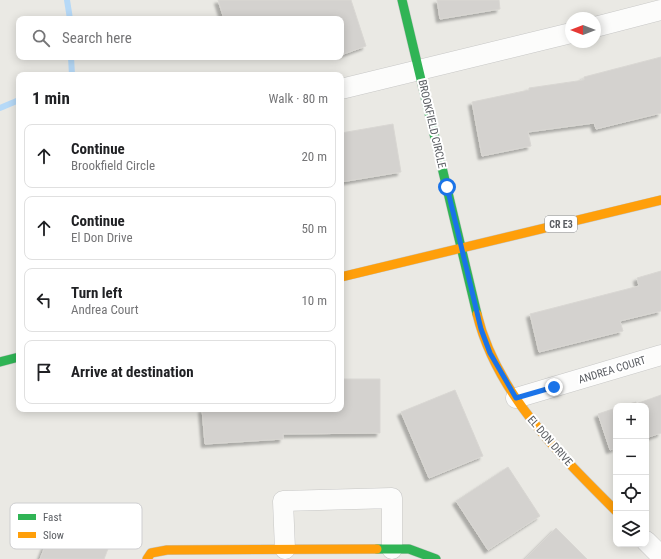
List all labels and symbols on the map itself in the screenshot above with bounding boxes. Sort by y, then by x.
north arrow [565,12,601,48]
street label: BROOKFIELD CIRCLE [416,79,449,170]
route start [438,178,456,196]
road number: CR E3 [545,216,577,232]
street label: ANDREA COURT [577,354,648,386]
route end [545,378,563,396]
street label: EL DON DRIVE [525,413,576,469]
legend [10,503,142,549]
text: Fast [43,511,62,524]
text: Slow [43,529,64,542]

